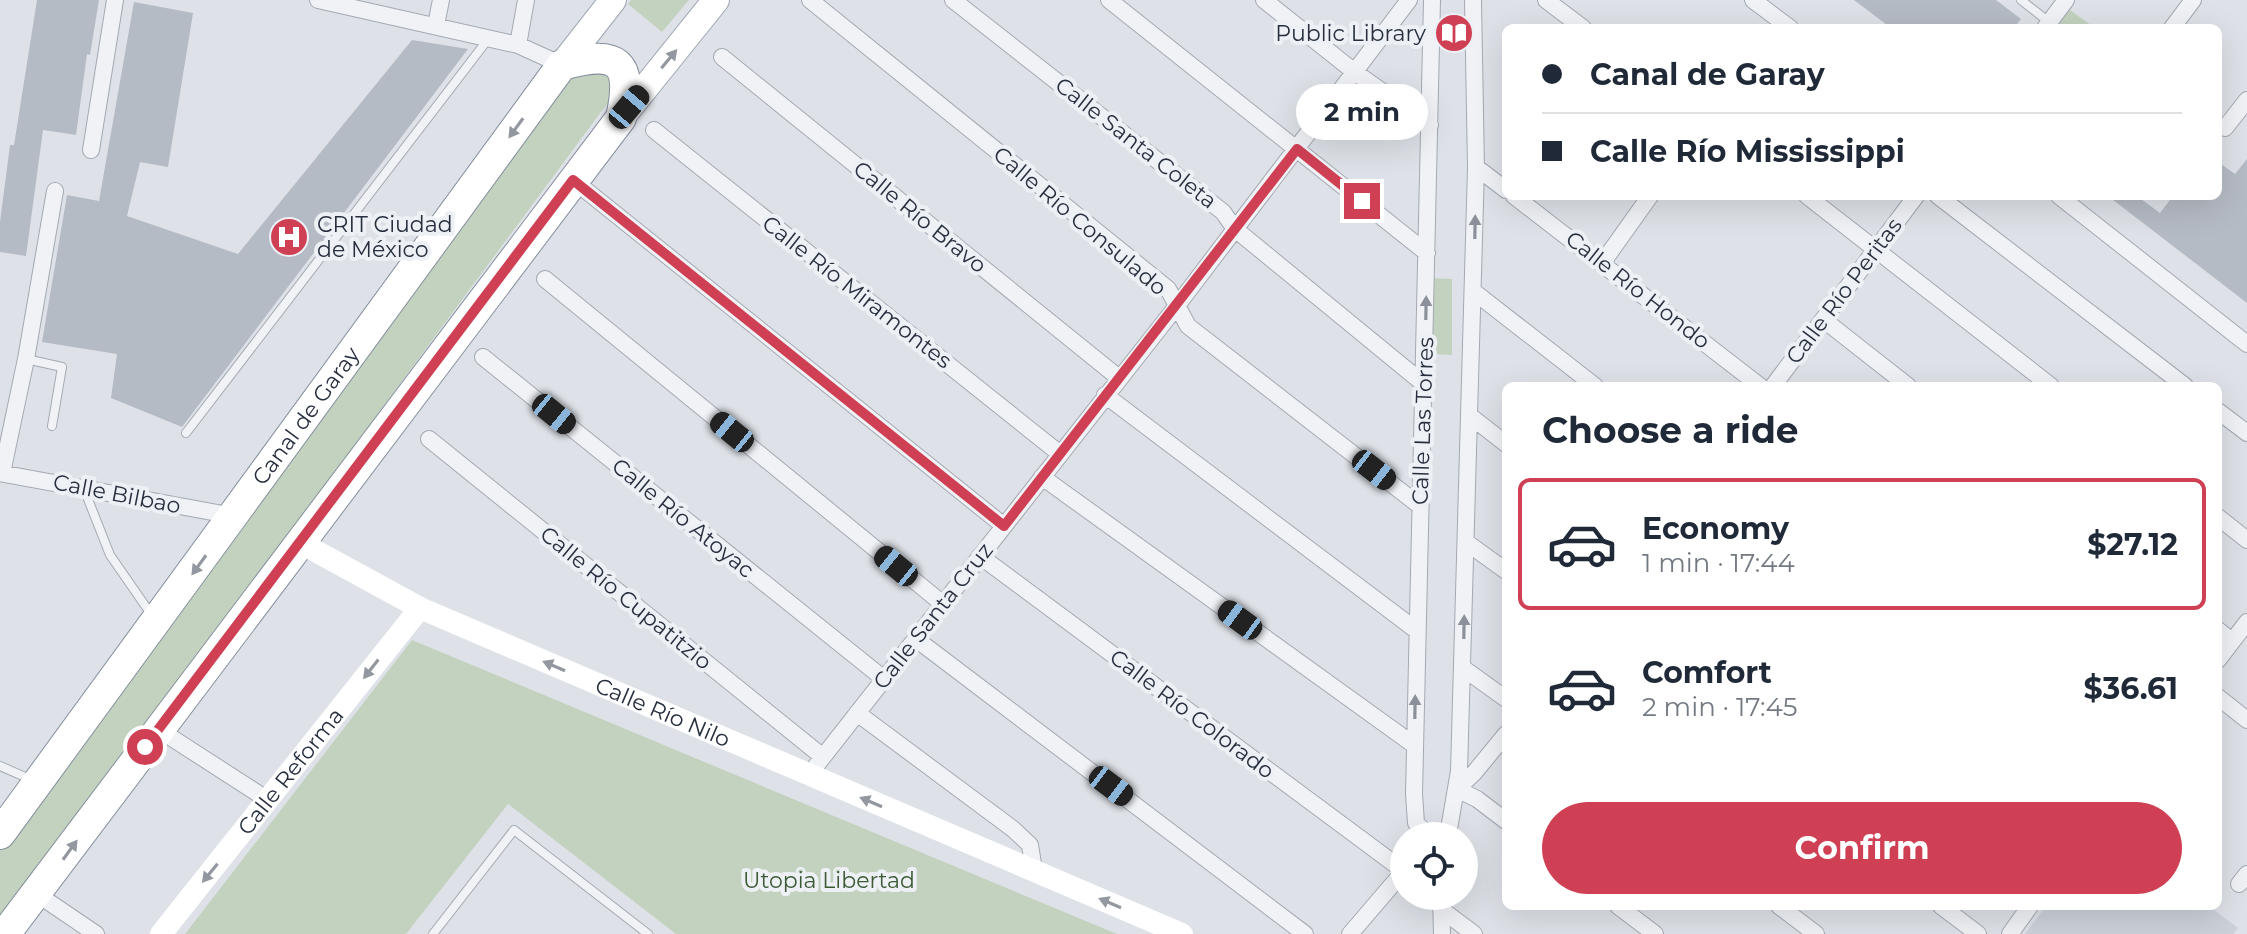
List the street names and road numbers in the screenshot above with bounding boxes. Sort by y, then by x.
street label: Calle Santa Coleta [1050,72,1222,214]
street label: Calle Río Consulado [988,141,1172,301]
street label: Calle Río Bravo [848,155,992,279]
street label: Calle Río Miramontes [757,210,957,375]
street label: Calle Río Peritas [1780,212,1908,369]
street label: Calle Río Hondo [1560,225,1716,355]
street label: Calle Las Torres [1407,336,1439,506]
street label: Canal de Garay [246,341,365,490]
street label: Calle Río Atoyac [606,452,760,584]
street label: Calle Bilbao [51,468,183,520]
street label: Calle Río Cupatitzio [535,520,717,676]
street label: Calle Santa Cruz [867,537,999,695]
street label: Calle Río Colorado [1104,643,1280,785]
street label: Calle Río Nilo [591,671,734,753]
street label: Calle Reforma [232,702,349,840]

